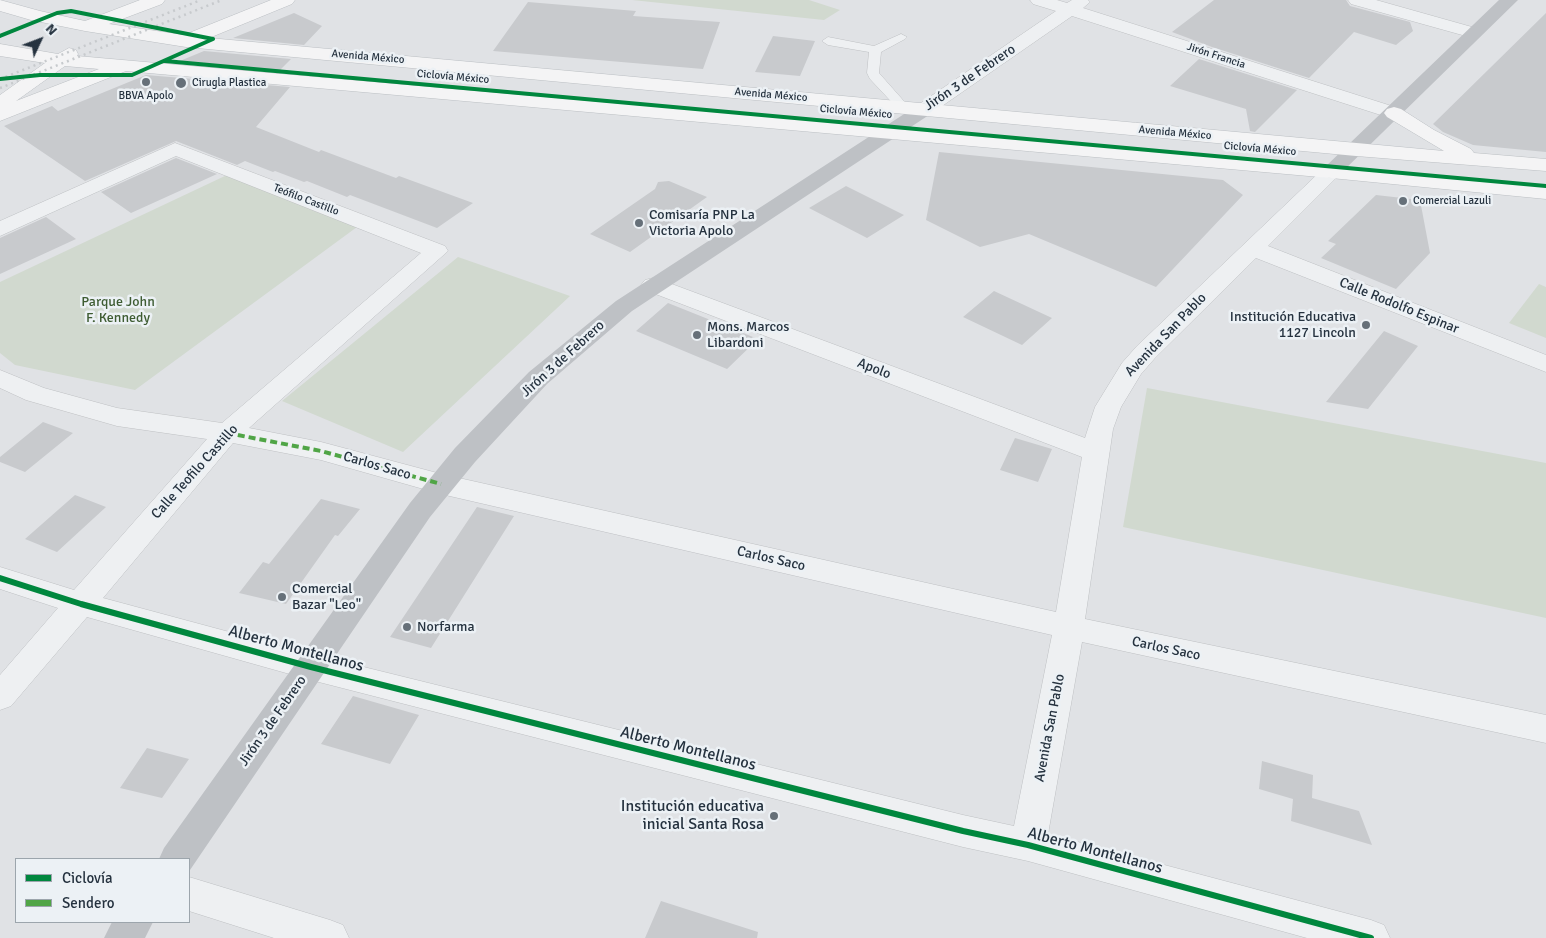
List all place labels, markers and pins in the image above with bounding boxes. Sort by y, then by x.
marker: BBVA Apolo [140,76,152,88]
marker: Cirugla Plastica [174,76,188,90]
place label: Cirugla Plastica [192,76,266,90]
place label: BBVA Apolo [118,89,174,103]
place label: Comercial Lazuli [1413,194,1491,208]
marker: Comercial Lazuli [1397,195,1409,207]
place label: Comisaría PNP La Victoria Apolo [649,207,755,240]
marker: Comisaría PNP La Victoria Apolo [633,217,645,229]
place label: Institución Educativa 1127 Lincoln [1230,309,1356,342]
place label: Mons. Marcos Libardoni [707,319,789,352]
marker: Institución Educativa 1127 Lincoln [1360,319,1372,331]
marker: Mons. Marcos Libardoni [691,329,703,341]
place label: Comercial Bazar "Leo" [292,581,361,614]
marker: Comercial Bazar "Leo" [276,591,288,603]
place label: Norfarma [417,619,475,635]
marker: Norfarma [401,621,413,633]
place label: Institución educativa inicial Santa Rosa [621,797,764,835]
marker: Institución educativa inicial Santa Rosa [768,810,780,822]

